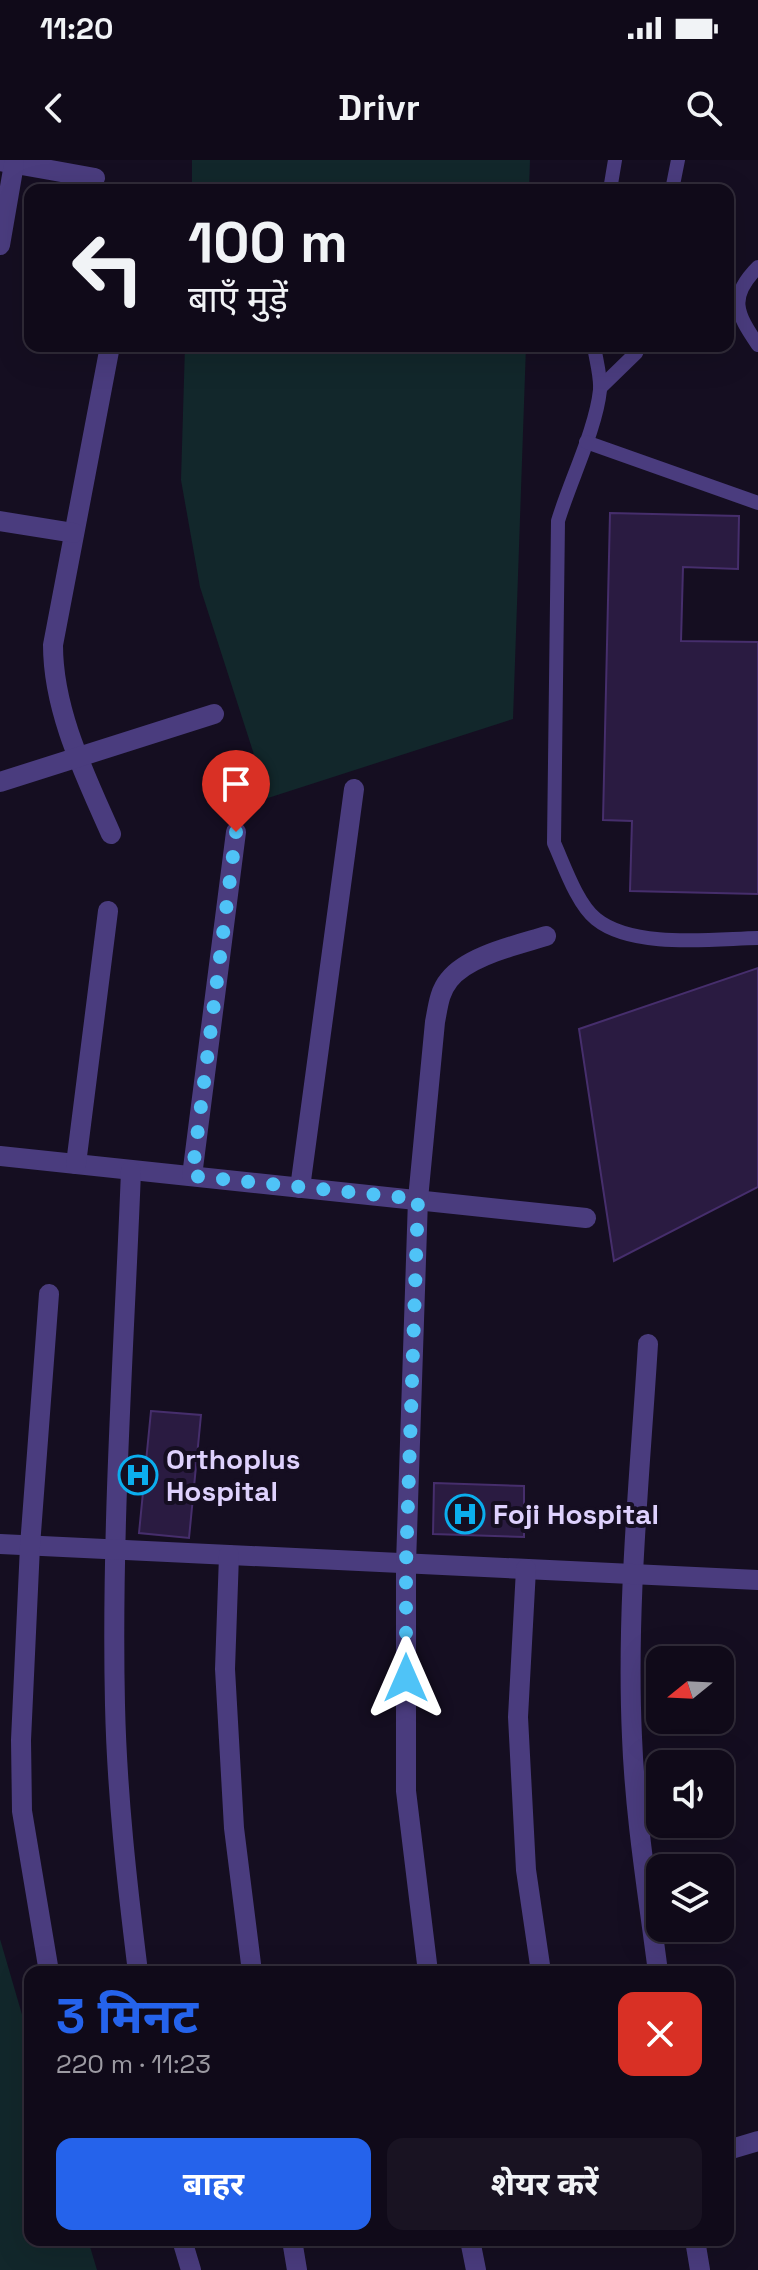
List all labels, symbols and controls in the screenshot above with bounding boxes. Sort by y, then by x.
text: 11:20 [40,9,113,48]
text: Drivr [338,85,420,131]
icon: back [32,86,76,130]
icon: search [682,86,726,130]
text: 100 m [188,207,348,278]
icon: left [56,216,160,320]
text: बाएँ मुड़ें [188,277,288,323]
pin [202,750,270,832]
icon: arrive [214,762,258,806]
place label: Orthoplus Hospital [166,1441,300,1509]
hospital icon: Orthoplus Hospital [117,1454,159,1496]
hospital icon: Foji Hospital [444,1493,486,1535]
place label: Foji Hospital [493,1496,659,1532]
position arrow [364,1636,448,1720]
north arrow [646,1646,734,1734]
map controls [646,1646,734,1942]
button: sound [646,1750,734,1838]
button: layers [646,1854,734,1942]
text: 3 मिनट [56,1986,198,2047]
button: close [618,1992,702,2076]
text: 220 m · 11:23 [56,2047,211,2081]
button: बाहर [56,2138,371,2230]
button: शेयर करें [387,2138,702,2230]

